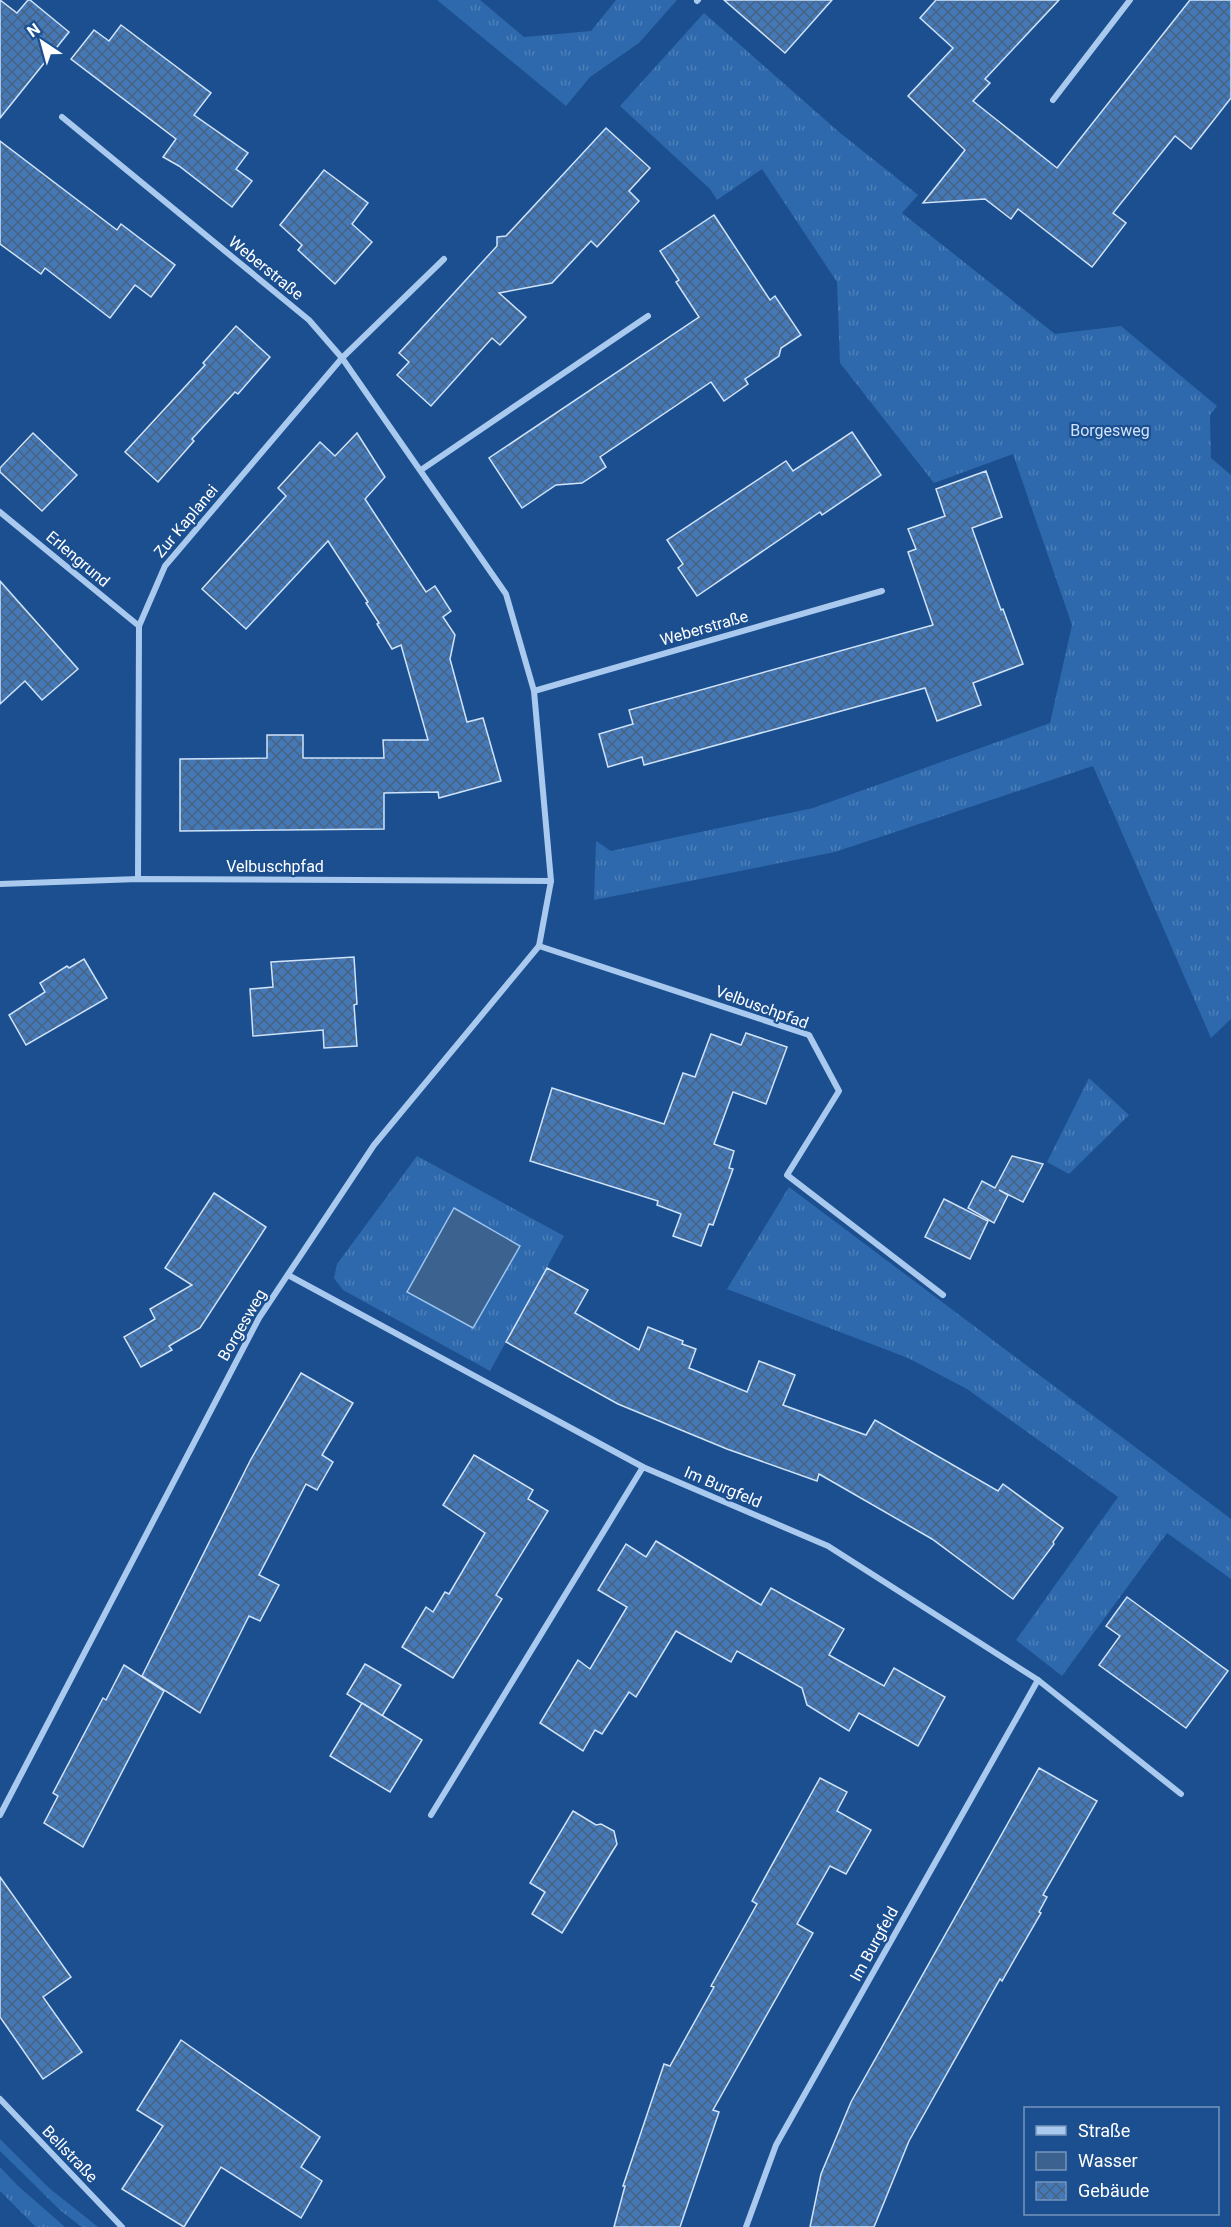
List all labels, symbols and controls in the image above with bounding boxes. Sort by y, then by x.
north arrow [12,12,72,72]
text: N [23,19,44,41]
street label: Weberstraße [225,232,307,304]
park label: Borgesweg [1070,421,1150,440]
street label: Zur Kaplanei [150,481,222,561]
street label: Erlengrund [42,527,114,591]
street label: Weberstraße [658,606,750,650]
street label: Velbuschpfad [226,857,324,876]
street label: Velbuschpfad [713,981,811,1033]
street label: Borgesweg [214,1286,270,1364]
street label: Im Burgfeld [681,1462,765,1512]
street label: Im Burgfeld [846,1903,902,1985]
legend [1024,2107,1219,2215]
text: Straße [1078,2120,1130,2141]
street label: Bellstraße [38,2122,102,2186]
text: Wasser [1078,2150,1138,2171]
text: Gebäude [1078,2180,1149,2201]

